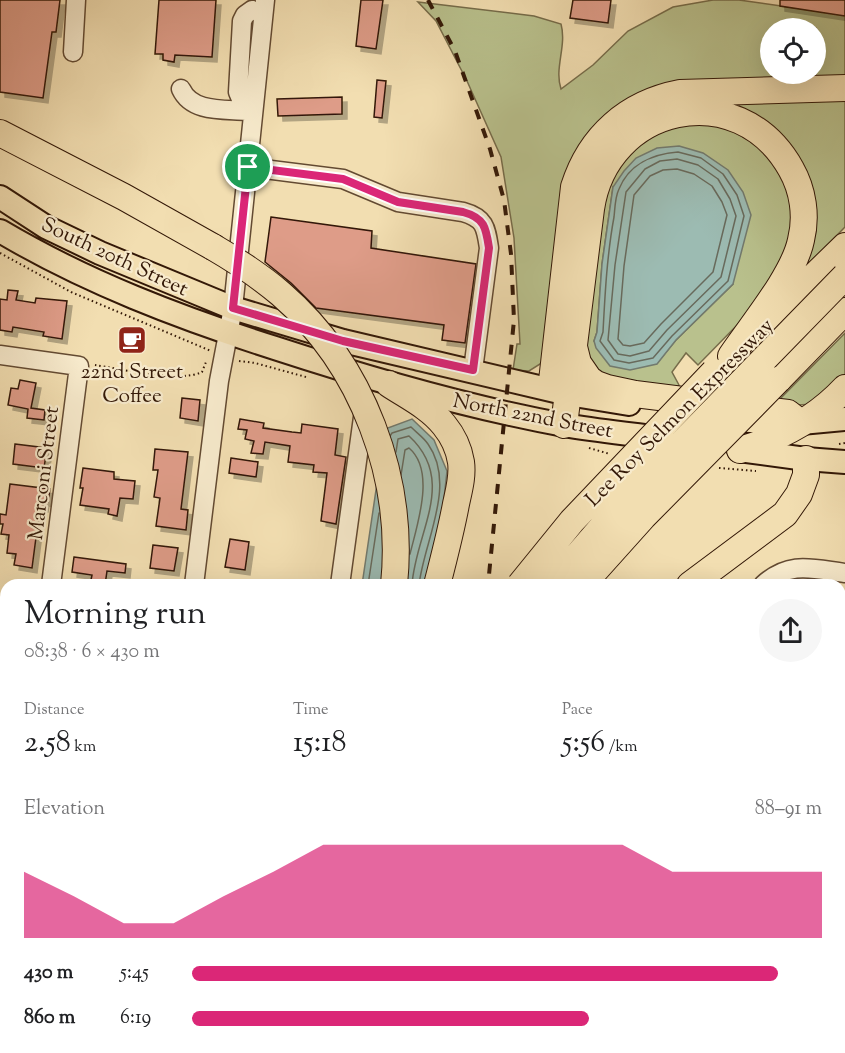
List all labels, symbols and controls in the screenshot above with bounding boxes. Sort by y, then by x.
map controls [760,18,826,84]
button: locate [760,18,826,84]
pin [222,141,273,192]
icon: arrive [231,150,264,183]
street label: South 20th Street [36,211,193,305]
street label: Lee Roy Selmon Expressway [579,312,782,515]
cafe icon: 22nd Street Coffee [116,324,148,356]
place label: 22nd Street Coffee [81,358,183,412]
street label: North 22nd Street [450,387,615,447]
street label: Marconi Street [22,405,68,542]
text: Morning run [24,591,206,639]
button: share [759,599,822,662]
text: 08:38 · 6 × 430 m [24,638,160,667]
text: Distance [24,699,84,722]
text: Time [293,699,329,722]
text: Pace [562,699,593,722]
text: 2.58 [24,722,71,765]
text: 15:18 [293,722,346,765]
text: 5:56 [562,722,605,765]
text: km [71,736,96,759]
text: /km [605,736,638,759]
text: Elevation [24,795,105,824]
text: 88–91 m [755,795,822,824]
text: 430 m [24,959,73,988]
text: 5:45 [120,959,149,988]
text: 860 m [24,1004,75,1033]
text: 6:19 [120,1004,151,1033]

